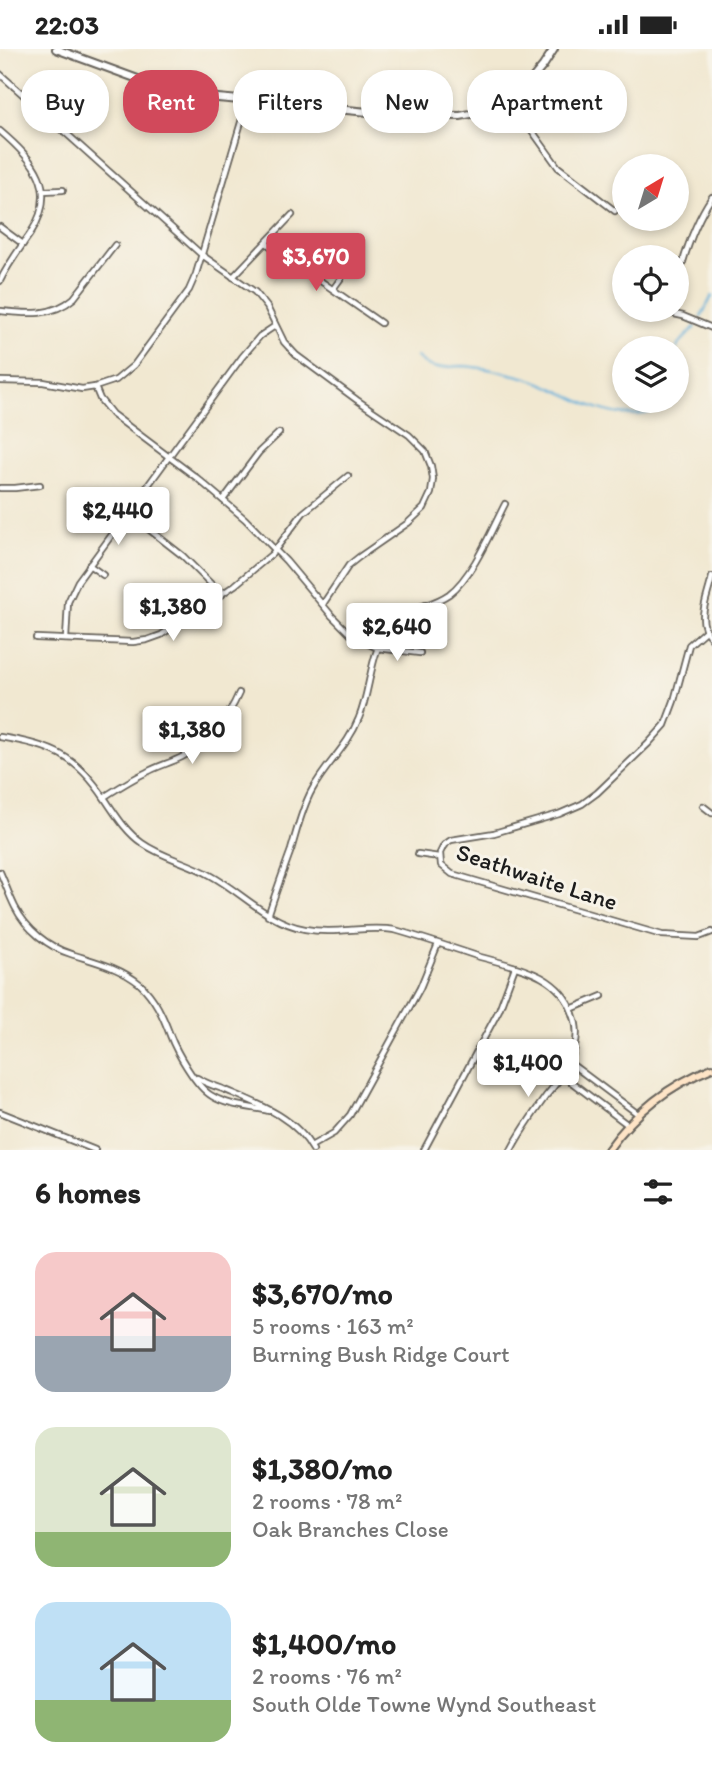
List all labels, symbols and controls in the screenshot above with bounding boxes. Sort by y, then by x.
text: 22:03 [35,9,99,41]
chip: Buy [21,70,109,133]
chip: Rent [123,70,219,133]
chip: Filters [233,70,347,133]
chip: New [361,70,453,133]
chip: Apartment [467,70,627,133]
north arrow [612,154,690,231]
map controls [612,154,689,413]
pin: $3,670 [259,233,373,293]
text: $3,670 [282,242,350,270]
button: locate [612,245,689,322]
button: layers [612,336,689,413]
pin: $2,440 [61,487,175,547]
text: $2,440 [82,496,154,524]
pin: $1,380 [116,583,230,643]
text: $1,380 [139,592,207,620]
pin: $2,640 [340,603,454,663]
text: $2,640 [362,612,432,640]
pin: $1,380 [135,707,249,766]
text: $1,380 [158,715,226,743]
street label: Seathwaite Lane [453,837,621,916]
pin: $1,400 [471,1039,585,1099]
text: $1,400 [493,1048,563,1076]
icon: filters [639,1173,677,1211]
text: 6 homes [35,1174,141,1211]
text: $3,670/mo [252,1275,393,1312]
icon: home [91,1280,175,1364]
text: 5 rooms · 163 m² [252,1312,414,1340]
text: Burning Bush Ridge Court [252,1340,510,1368]
text: $1,380/mo [252,1450,393,1487]
icon: home [91,1455,175,1539]
text: 2 rooms · 78 m² [252,1487,402,1515]
text: Oak Branches Close [252,1515,449,1543]
text: $1,400/mo [252,1625,396,1662]
icon: home [91,1630,175,1714]
text: 2 rooms · 76 m² [252,1662,402,1690]
text: South Olde Towne Wynd Southeast [252,1690,596,1718]

